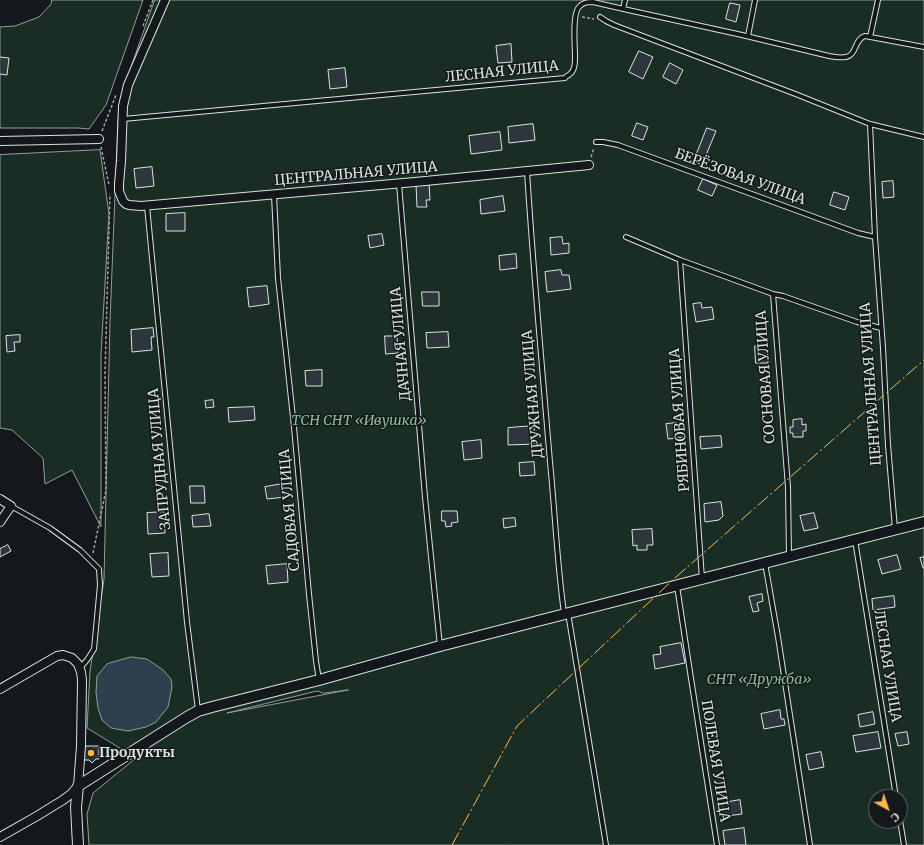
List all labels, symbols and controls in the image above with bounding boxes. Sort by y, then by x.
street label: ЛЕСНАЯ УЛИЦА [445,58,559,86]
street label: БЕРЁЗОВАЯ УЛИЦА [672,145,808,209]
street label: ЦЕНТРАЛЬНАЯ УЛИЦА [274,158,438,190]
street label: ДАЧНАЯ УЛИЦА [388,286,414,402]
street label: ЦЕНТРАЛЬНАЯ УЛИЦА [857,302,885,466]
street label: СОСНОВАЯ УЛИЦА [753,310,779,444]
street label: ДРУЖНАЯ УЛИЦА [519,329,547,459]
street label: РЯБИНОВАЯ УЛИЦА [667,348,693,492]
street label: ЗАПРУДНАЯ УЛИЦА [145,388,175,530]
park label: ТСН СНТ «Ивушка» [291,413,427,429]
street label: САДОВАЯ УЛИЦА [276,448,304,572]
street label: ЛЕСНАЯ УЛИЦА [870,609,904,723]
park label: СНТ «Дружба» [707,672,811,688]
street label: ПОЛЕВАЯ УЛИЦА [697,699,733,823]
place label: Продукты [99,745,175,761]
marker: Продукты [86,748,96,758]
north arrow [868,789,908,829]
text: С [888,810,902,825]

